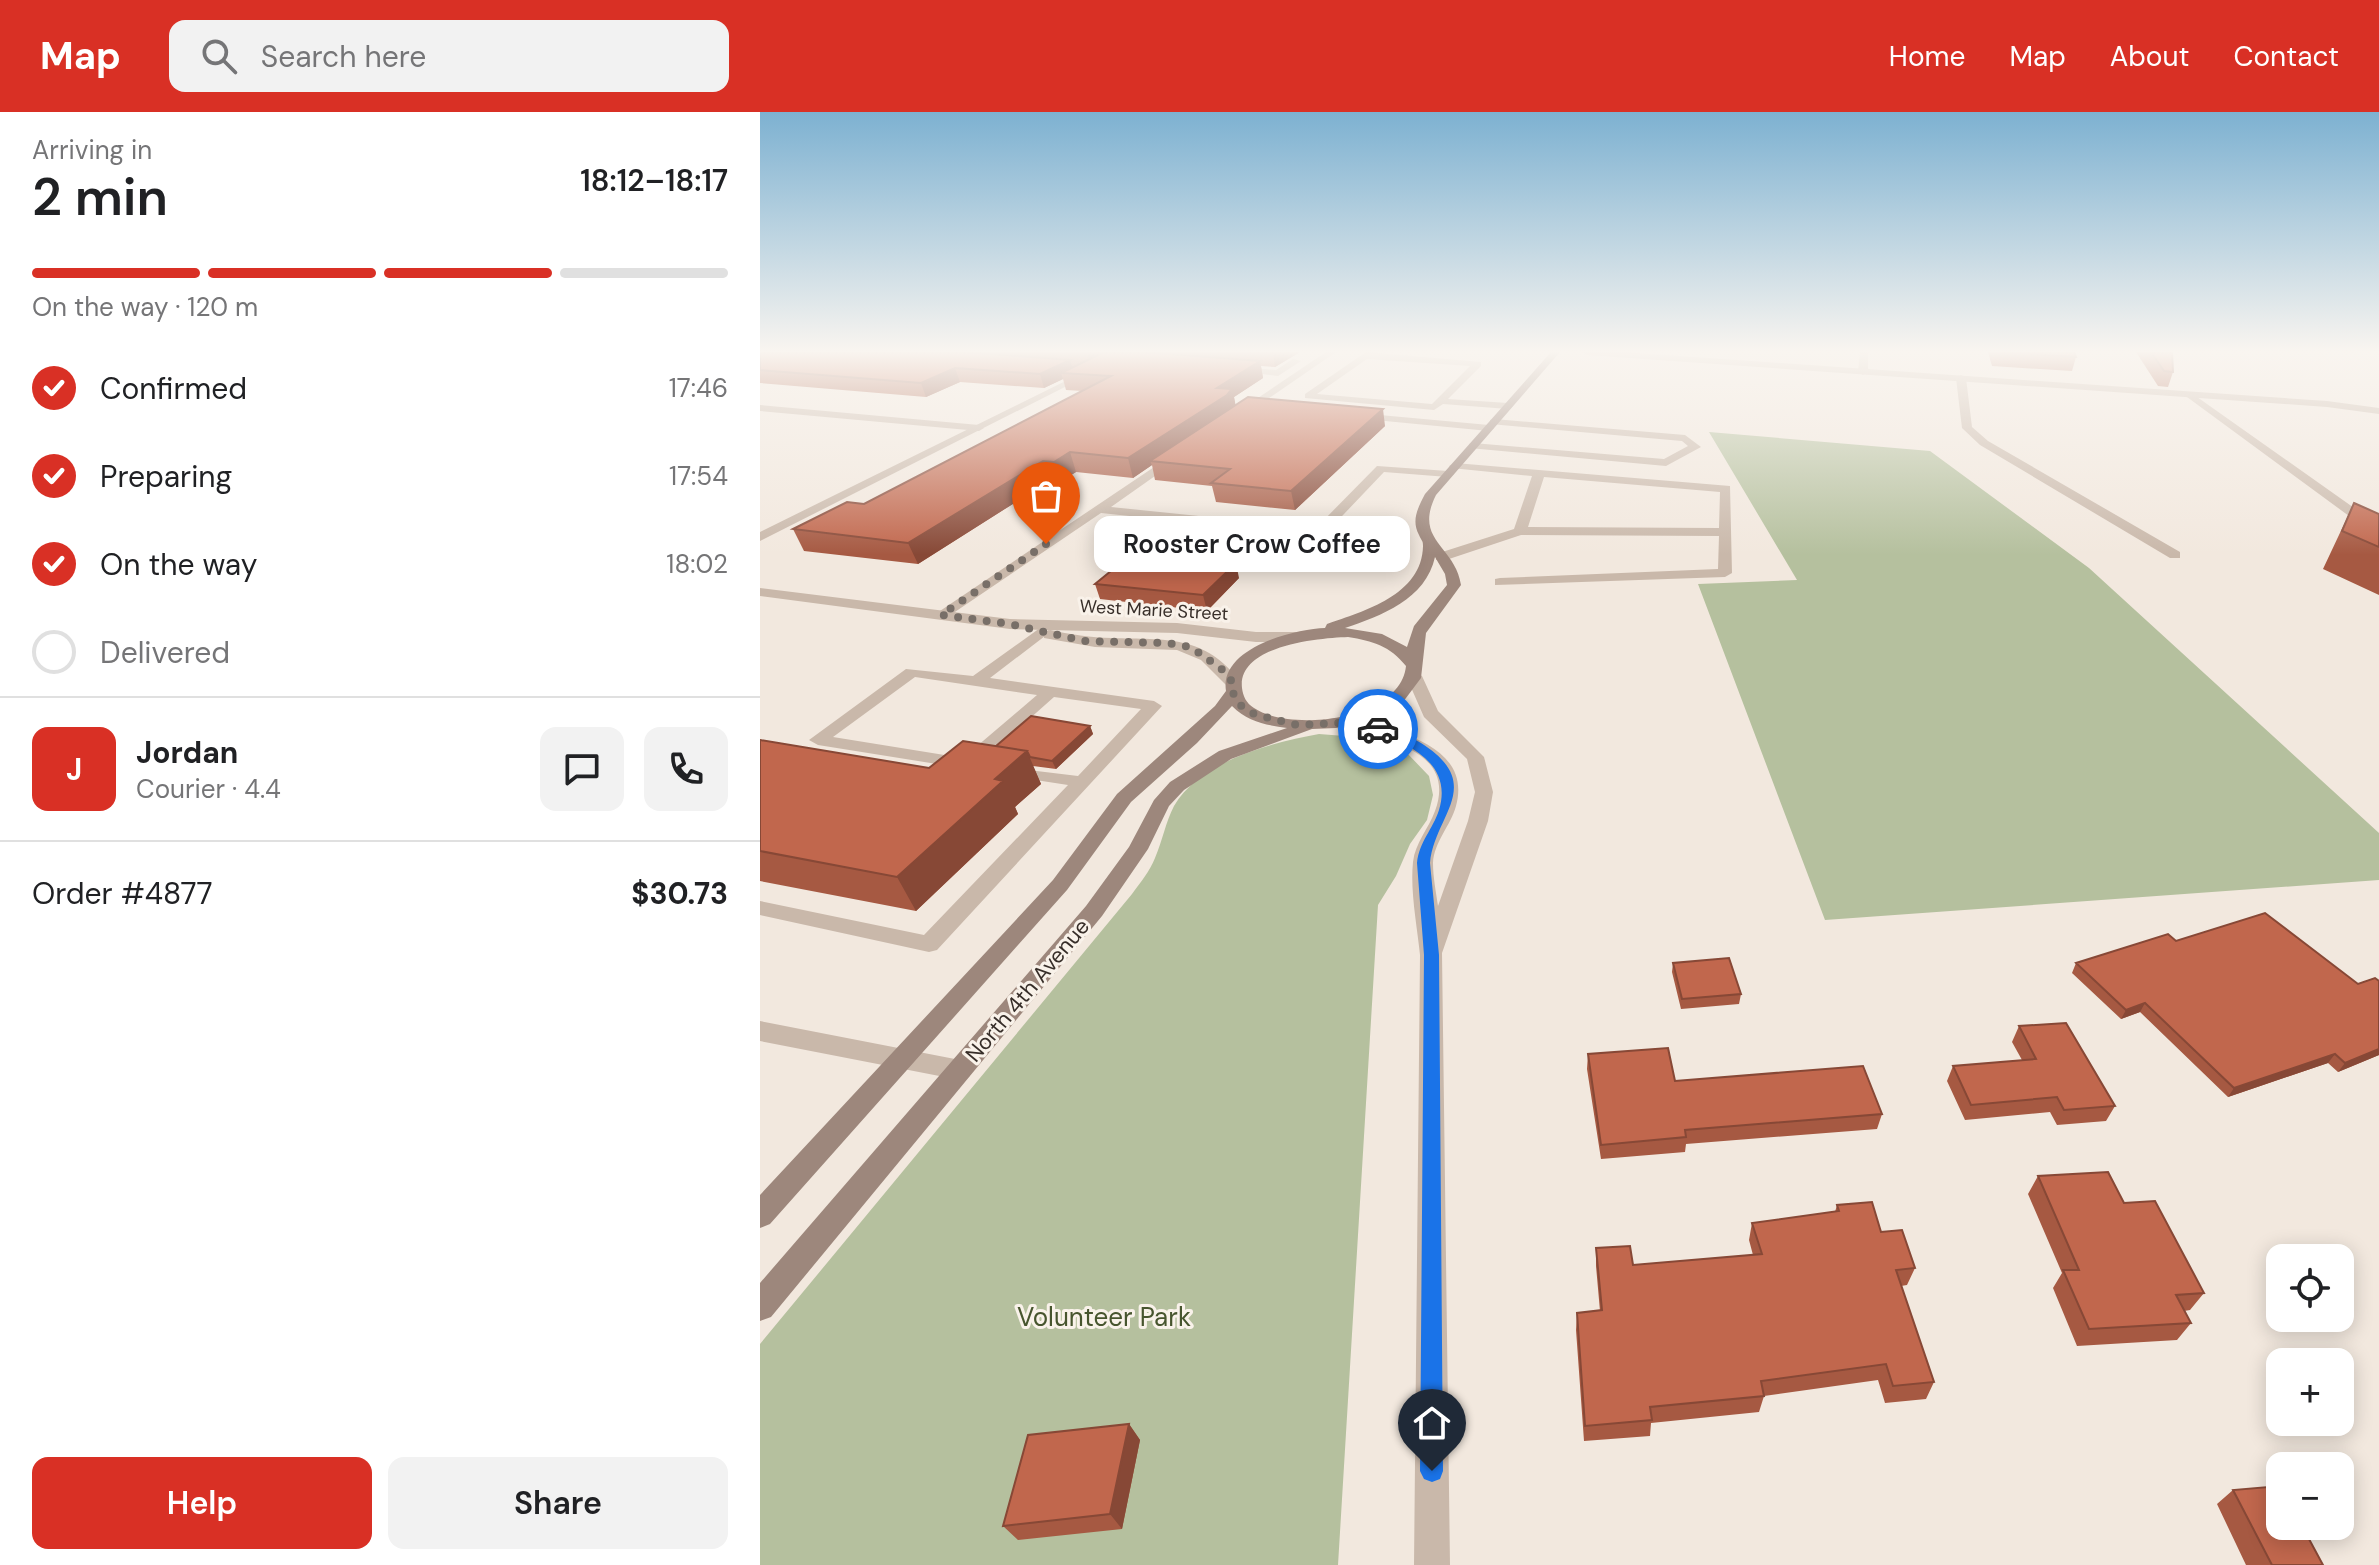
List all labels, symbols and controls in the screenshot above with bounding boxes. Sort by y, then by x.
search box [169,20,729,92]
text: Map [40,31,121,81]
icon: search [197,34,241,78]
text: Search here [261,37,426,76]
text: Home [1889,38,1965,75]
text: Map [2009,38,2066,75]
text: About [2110,38,2189,75]
text: Contact [2233,38,2339,75]
text: Arriving in [32,133,152,167]
text: 18:12–18:17 [580,161,728,200]
text: 2 min [32,163,168,231]
text: On the way · 120 m [32,290,258,324]
icon: check [32,366,76,410]
text: Confirmed [100,369,247,408]
text: 17:46 [669,371,728,405]
icon: check [32,454,76,498]
text: Preparing [100,457,232,496]
text: 17:54 [669,459,728,493]
pin [1012,462,1080,544]
icon: bag [1024,474,1068,518]
callout: Rooster Crow Coffee [1094,516,1410,572]
text: Rooster Crow Coffee [1123,527,1381,561]
icon: check [32,542,76,586]
text: On the way [100,545,257,584]
text: 18:02 [666,547,728,581]
street label: West Marie Street [1079,594,1229,626]
text: Delivered [100,633,230,672]
courier [1338,689,1418,769]
icon: car [1356,707,1400,751]
button: chat [540,727,624,811]
button: phone [644,727,728,811]
text: Jordan [136,733,238,772]
text: J [66,750,82,789]
text: Courier · 4.4 [136,772,281,806]
text: Order #4877 [32,874,213,913]
text: $30.73 [631,874,728,913]
street label: North 4th Avenue [959,913,1096,1068]
map controls [2266,1244,2354,1540]
button: locate [2266,1244,2354,1332]
park label: Volunteer Park [1017,1300,1191,1334]
button: + [2266,1348,2354,1436]
pin [1398,1389,1466,1471]
icon: home [1410,1401,1454,1445]
button: − [2266,1452,2354,1540]
button: Help [32,1457,372,1549]
button: Share [388,1457,728,1549]

